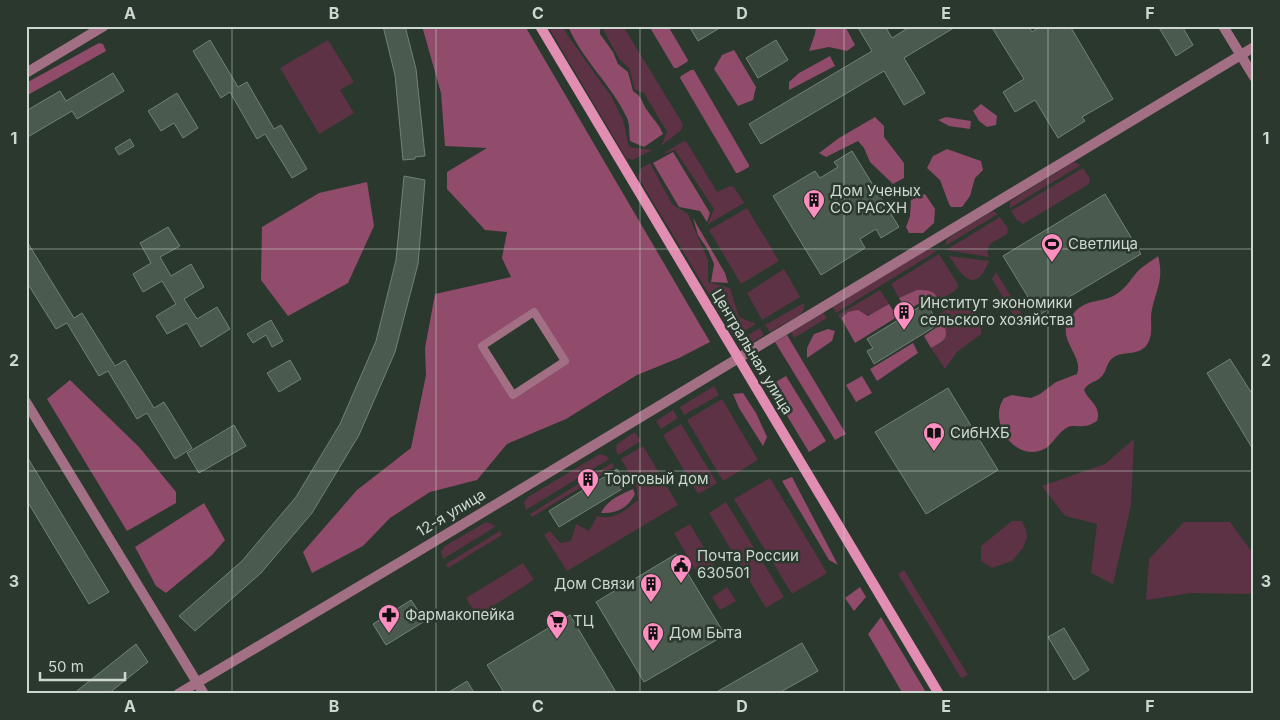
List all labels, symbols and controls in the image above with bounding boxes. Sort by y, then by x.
text: A [124,3,136,23]
text: B [329,3,339,23]
text: C [532,3,544,23]
text: D [736,3,748,23]
text: E [941,3,951,23]
text: F [1145,3,1155,23]
text: 1 [11,128,17,148]
text: 1 [1263,128,1269,148]
place label: Дом Ученых СО РАСХН [830,181,921,217]
building icon: Дом Ученых СО РАСХН [802,188,826,219]
sports icon: Светлица [1040,232,1064,263]
place label: Светлица [1068,234,1138,253]
street label: Центральная улица [707,286,797,418]
place label: Институт экономики сельского хозяйства [920,293,1073,329]
building icon: Институт экономики сельского хозяйства [892,300,916,331]
text: 2 [9,350,19,370]
text: 2 [1261,350,1271,370]
library icon: СибНХБ [922,421,946,452]
place label: СибНХБ [950,423,1010,442]
building icon: Торговый дом [576,467,600,498]
place label: Торговый дом [604,469,709,488]
street label: 12-я улица [413,485,489,541]
place label: Почта России 630501 [697,546,799,582]
public building icon: Почта России 630501 [669,553,693,584]
text: 3 [9,571,19,591]
text: 3 [1261,571,1271,591]
building icon: Дом Связи [639,572,663,603]
place label: Дом Связи [554,574,635,593]
pharmacy icon: Фармакопейка [377,603,401,634]
place label: Фармакопейка [405,605,515,624]
supermarket icon: ТЦ [545,609,569,640]
place label: ТЦ [573,611,594,630]
building icon: Дом Быта [641,621,665,652]
place label: Дом Быта [669,623,742,642]
scale bar [40,650,125,682]
text: 50 m [48,657,84,676]
text: A [124,696,136,716]
text: B [329,696,339,716]
text: C [532,696,544,716]
text: D [736,696,748,716]
text: E [941,696,951,716]
text: F [1145,696,1155,716]

